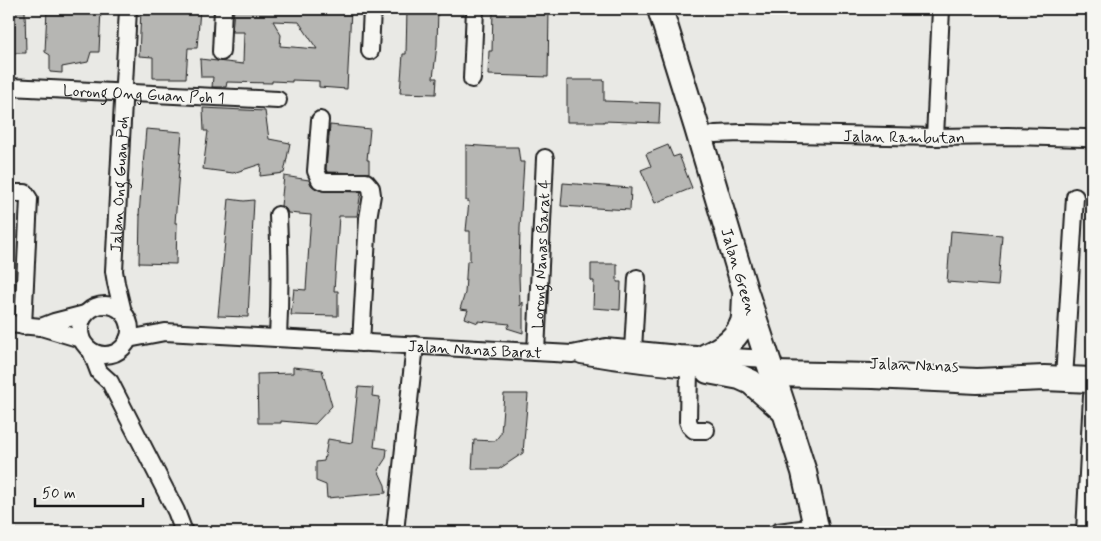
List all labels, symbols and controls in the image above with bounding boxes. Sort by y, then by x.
street label: Lorong Ong Guan Poh 1 [62,81,225,109]
street label: Jalan Ong Guan Poh [106,115,134,253]
street label: Jalan Rambutan [843,126,965,149]
street label: Lorong Nanas Barat 4 [528,179,556,329]
street label: Jalan Green [715,226,762,318]
street label: Jalan Nanas Barat [407,336,543,364]
street label: Jalan Nanas [869,353,959,378]
scale bar [35,476,142,508]
text: 50 m [42,484,76,504]

